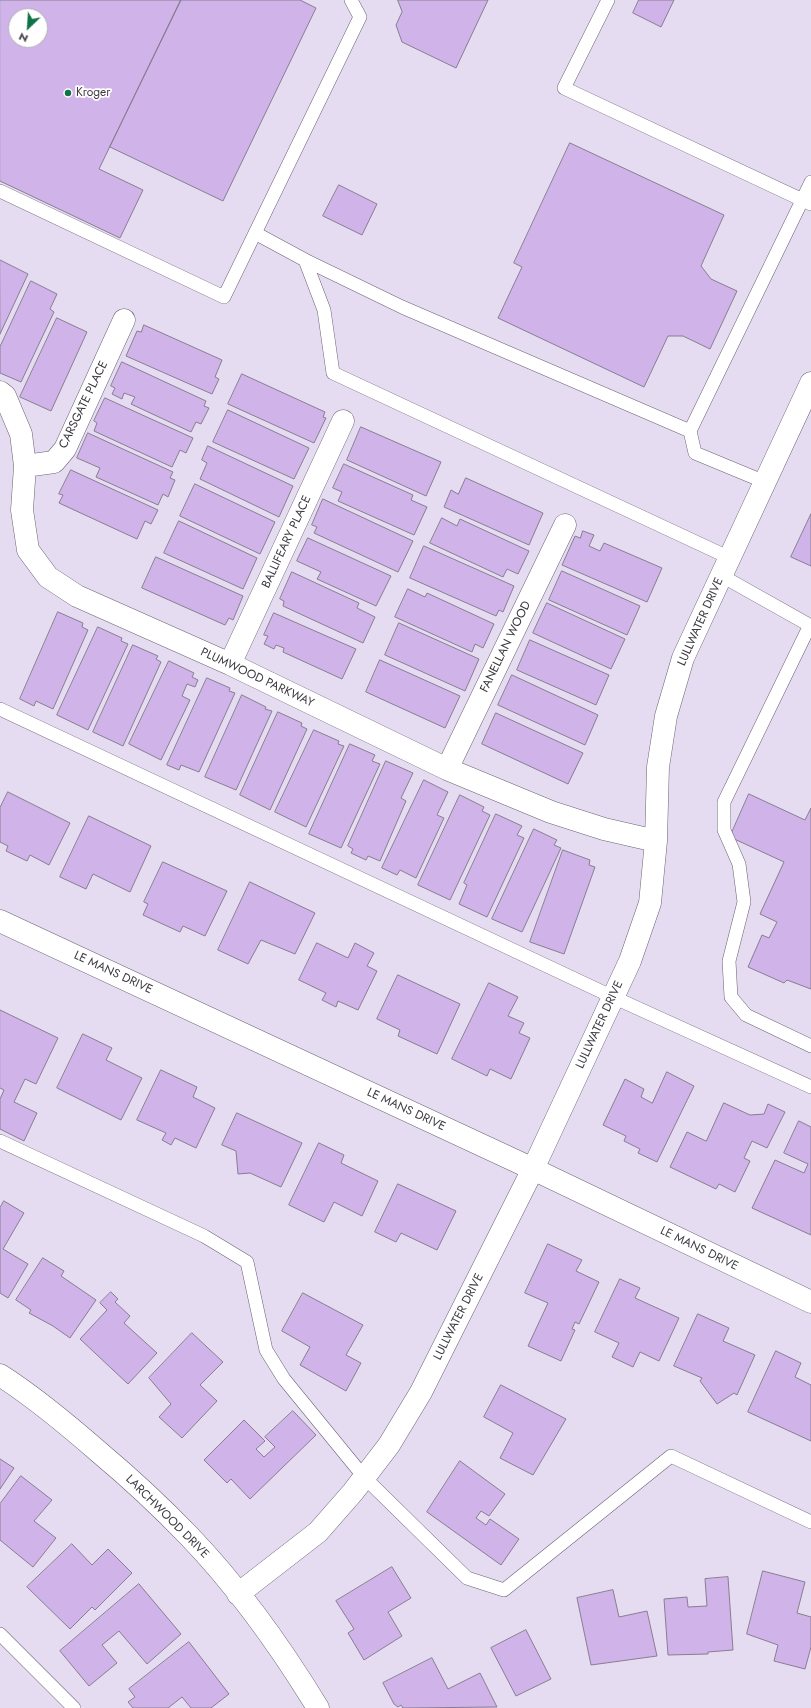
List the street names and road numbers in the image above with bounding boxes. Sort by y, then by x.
street label: CARSGATE PLACE [57,359,111,451]
street label: BALLIFEARY PLACE [259,493,315,591]
street label: LULLWATER DRIVE [675,576,727,668]
street label: FANELLAN WOOD [478,599,534,695]
street label: PLUMWOOD PARKWAY [198,645,316,711]
street label: LE MANS DRIVE [71,949,155,997]
street label: LULLWATER DRIVE [573,979,627,1071]
street label: LE MANS DRIVE [364,1086,448,1134]
street label: LE MANS DRIVE [658,1224,740,1274]
street label: LULLWATER DRIVE [431,1271,487,1363]
street label: LARCHWOOD DRIVE [122,1472,212,1562]

